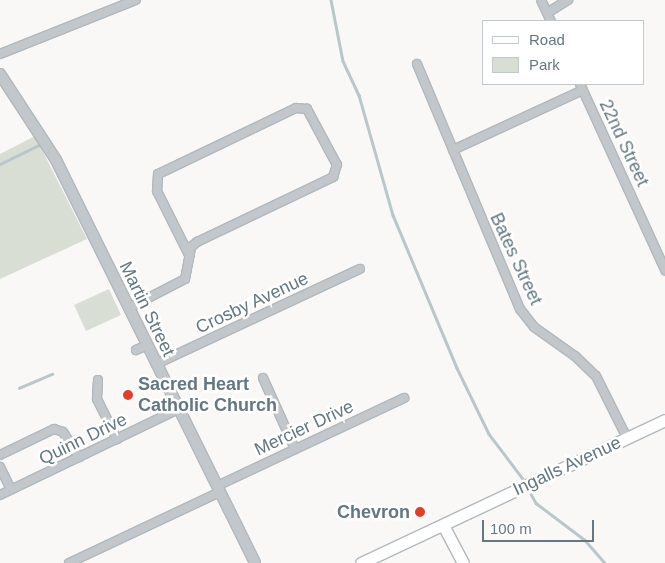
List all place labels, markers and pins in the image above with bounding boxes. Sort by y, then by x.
place label: Sacred Heart Catholic Church [138,374,277,416]
marker: Sacred Heart Catholic Church [122,389,134,401]
place label: Chevron [337,501,410,523]
marker: Chevron [414,506,426,518]

